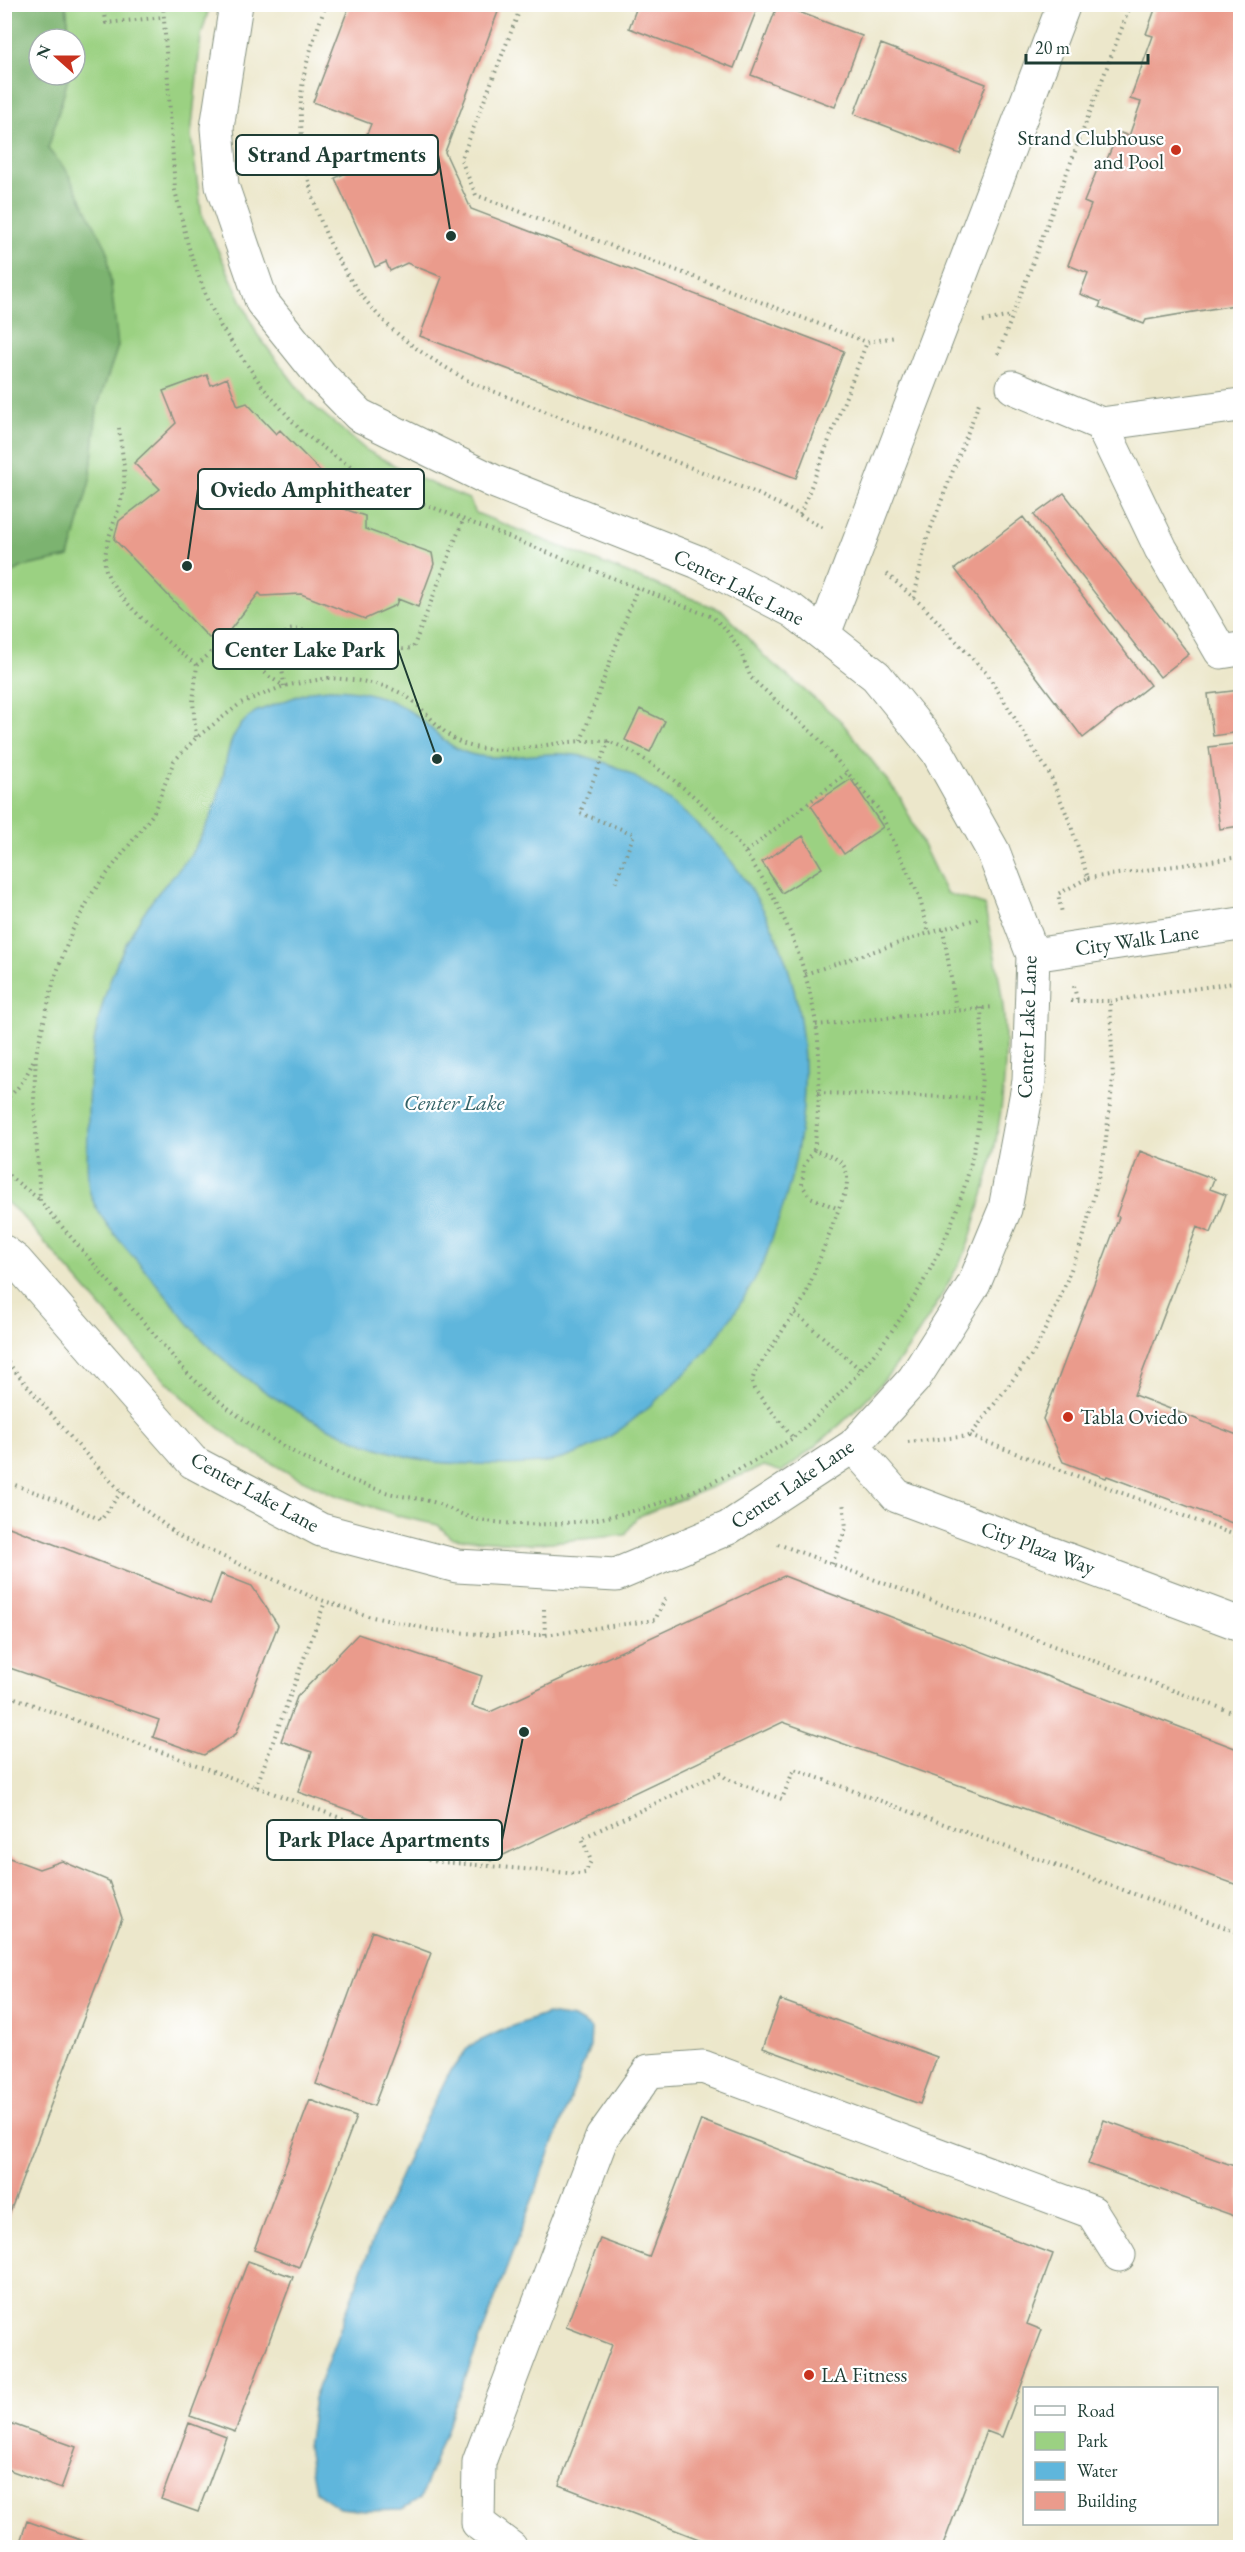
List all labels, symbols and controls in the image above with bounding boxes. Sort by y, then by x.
north arrow [27,27,87,87]
scale bar [1026,27,1148,65]
text: 20 m [1035,36,1070,59]
text: N [31,42,56,62]
place label: Strand Clubhouse and Pool [1018,124,1164,175]
callout: Strand Apartments [236,135,438,175]
text: Strand Apartments [248,140,426,169]
marker: Strand Clubhouse and Pool [1169,143,1183,157]
callout: Oviedo Amphitheater [198,469,424,509]
text: Oviedo Amphitheater [210,475,412,504]
street label: Center Lake Lane [669,542,809,631]
callout: Center Lake Park [213,629,398,669]
text: Center Lake Park [225,635,386,664]
street label: City Walk Lane [1073,917,1200,962]
street label: Center Lake Lane [1011,955,1042,1099]
water label: Center Lake [404,1088,505,1117]
place label: Tabla Oviedo [1080,1403,1188,1430]
marker: Tabla Oviedo [1061,1410,1075,1424]
street label: Center Lake Lane [725,1432,859,1535]
street label: Center Lake Lane [186,1445,324,1538]
street label: City Plaza Way [977,1514,1100,1581]
callout: Park Place Apartments [267,1820,502,1860]
text: Park Place Apartments [278,1825,490,1854]
place label: LA Fitness [821,2361,908,2388]
marker: LA Fitness [802,2368,816,2382]
legend [1023,2387,1218,2525]
text: Road [1077,2399,1116,2422]
text: Park [1077,2429,1108,2452]
text: Water [1077,2459,1118,2482]
text: Building [1077,2489,1137,2512]

